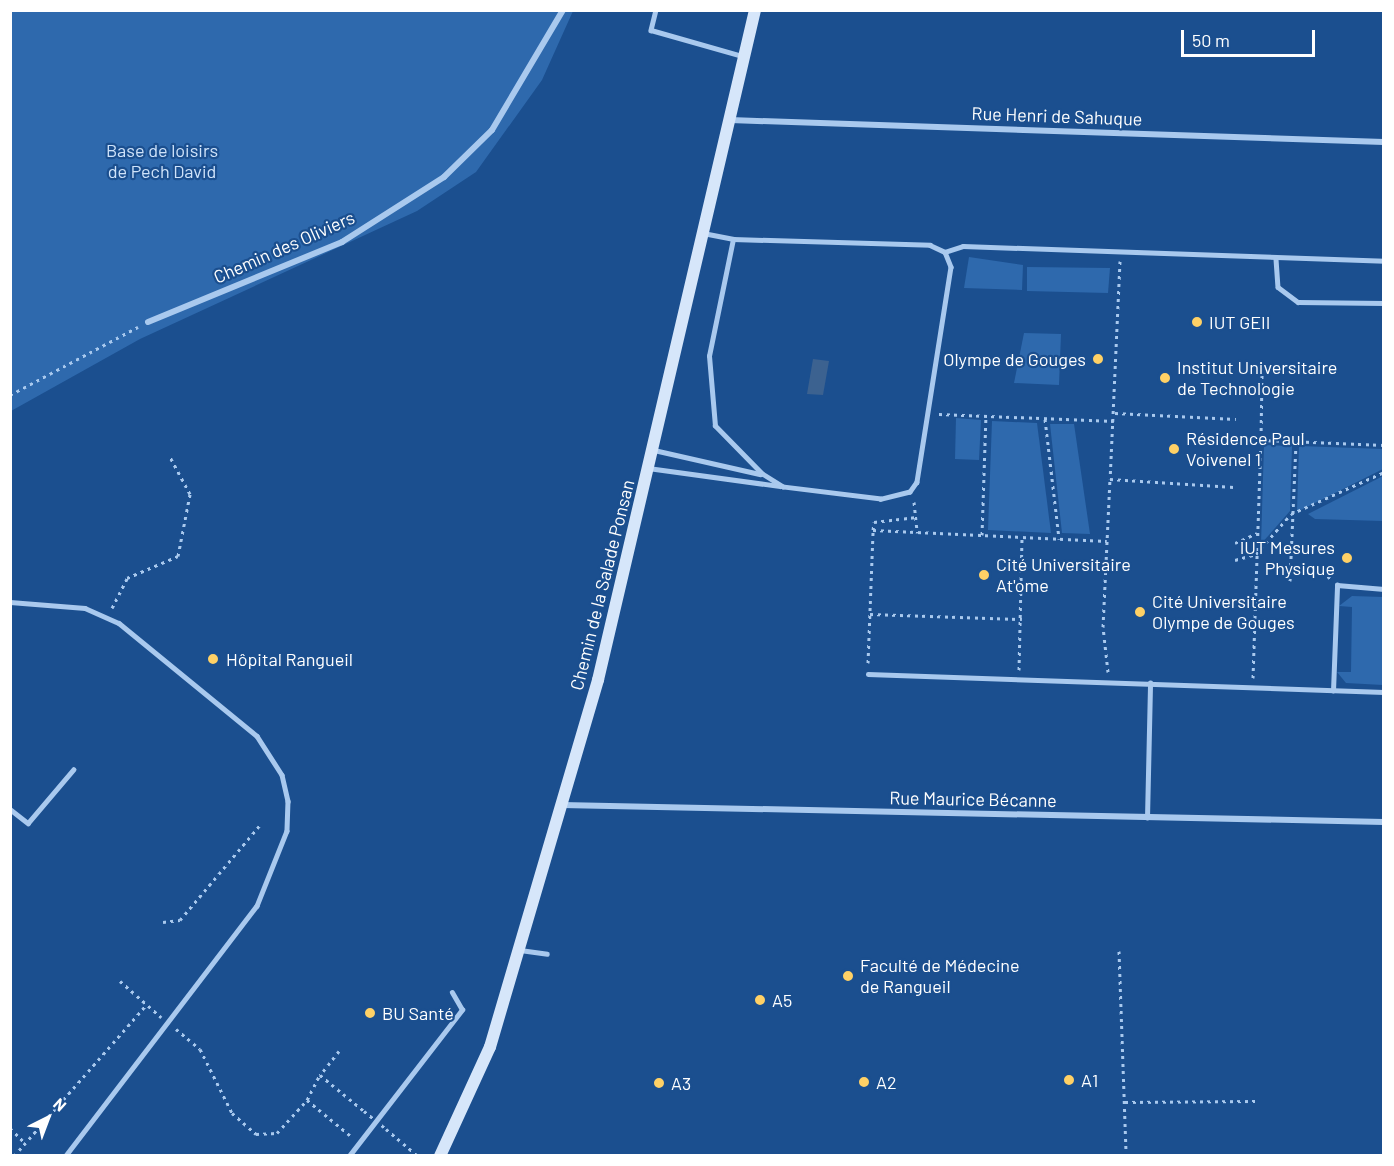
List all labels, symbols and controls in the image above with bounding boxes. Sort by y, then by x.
scale bar [1184,18,1318,56]
text: 50 m [1192,29,1230,51]
street label: Rue Henri de Sahuque [971,102,1143,130]
park label: Base de loisirs de Pech David [106,140,218,182]
street label: Chemin des Oliviers [210,206,358,288]
place label: IUT GEII [1209,311,1270,333]
marker: IUT GEII [1190,315,1204,329]
place label: Olympe de Gouges [943,348,1086,370]
marker: Olympe de Gouges [1091,352,1105,366]
place label: Institut Universitaire de Technologie [1177,357,1337,400]
marker: Institut Universitaire de Technologie [1158,371,1172,385]
place label: Résidence Paul Voivenel 1 [1186,428,1305,470]
marker: Résidence Paul Voivenel 1 [1167,442,1181,456]
street label: Chemin de la Salade Ponsan [565,477,639,693]
place label: IUT Mesures Physique [1240,537,1335,580]
marker: IUT Mesures Physique [1340,551,1354,565]
place label: Cité Universitaire At'ome [996,554,1131,596]
marker: Cité Universitaire At'ome [977,568,991,582]
place label: Cité Universitaire Olympe de Gouges [1152,591,1295,634]
marker: Cité Universitaire Olympe de Gouges [1133,605,1147,619]
place label: Hôpital Rangueil [226,648,353,670]
marker: Hôpital Rangueil [204,650,222,668]
street label: Rue Maurice Bécanne [889,787,1057,811]
place label: Faculté de Médecine de Rangueil [860,955,1019,998]
marker: Faculté de Médecine de Rangueil [841,969,855,983]
place label: A5 [772,989,792,1011]
marker: A5 [753,993,767,1007]
place label: BU Santé [382,1002,454,1024]
marker: BU Santé [363,1006,377,1020]
place label: A1 [1081,1069,1098,1091]
place label: A2 [876,1071,897,1093]
place label: A3 [671,1072,691,1094]
marker: A1 [1062,1073,1076,1087]
marker: A2 [857,1075,871,1089]
marker: A3 [652,1076,666,1090]
north arrow [18,1088,78,1148]
text: N [50,1094,71,1115]

